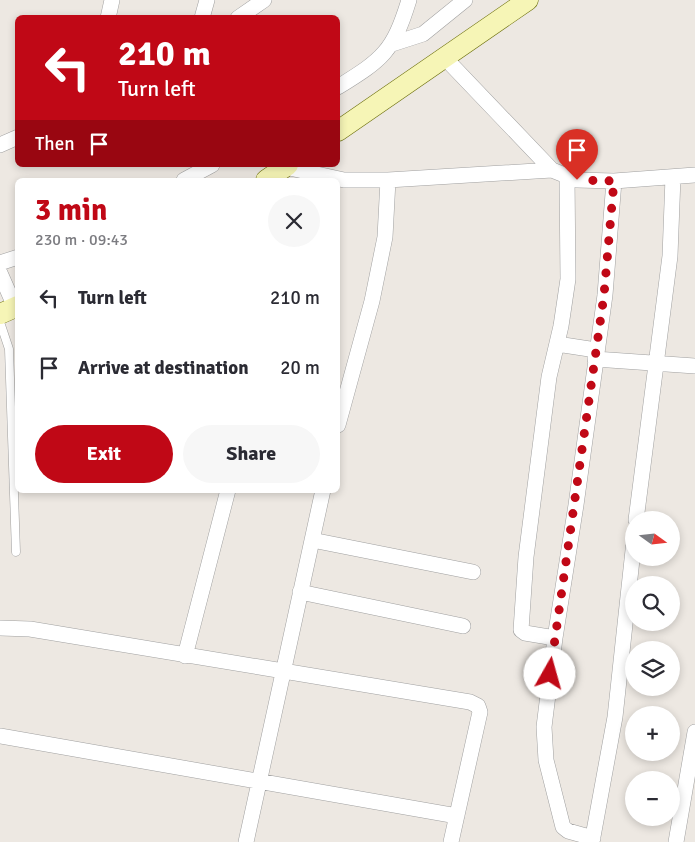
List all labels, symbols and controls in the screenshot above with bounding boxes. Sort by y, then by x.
text: 210 m [118,32,211,75]
icon: left [35,35,100,100]
text: Turn left [118,75,196,102]
pin [556,129,598,180]
icon: arrive [85,130,113,158]
text: Then [35,132,75,156]
icon: arrive [563,136,591,164]
text: 3 min [35,192,107,229]
button: close [268,195,320,247]
text: 230 m · 09:43 [35,230,128,250]
icon: left [35,284,63,312]
text: Turn left [78,286,147,310]
text: 210 m [270,286,320,310]
icon: arrive [35,354,63,382]
text: Arrive at destination [78,356,249,380]
text: 20 m [280,356,320,380]
button: Exit [35,425,173,483]
button: Share [183,425,320,483]
north arrow [625,511,680,566]
map controls [625,511,680,826]
button: search [625,576,680,631]
button: layers [625,641,680,696]
position arrow [523,647,575,699]
button: + [625,706,680,761]
button: − [625,771,680,826]

